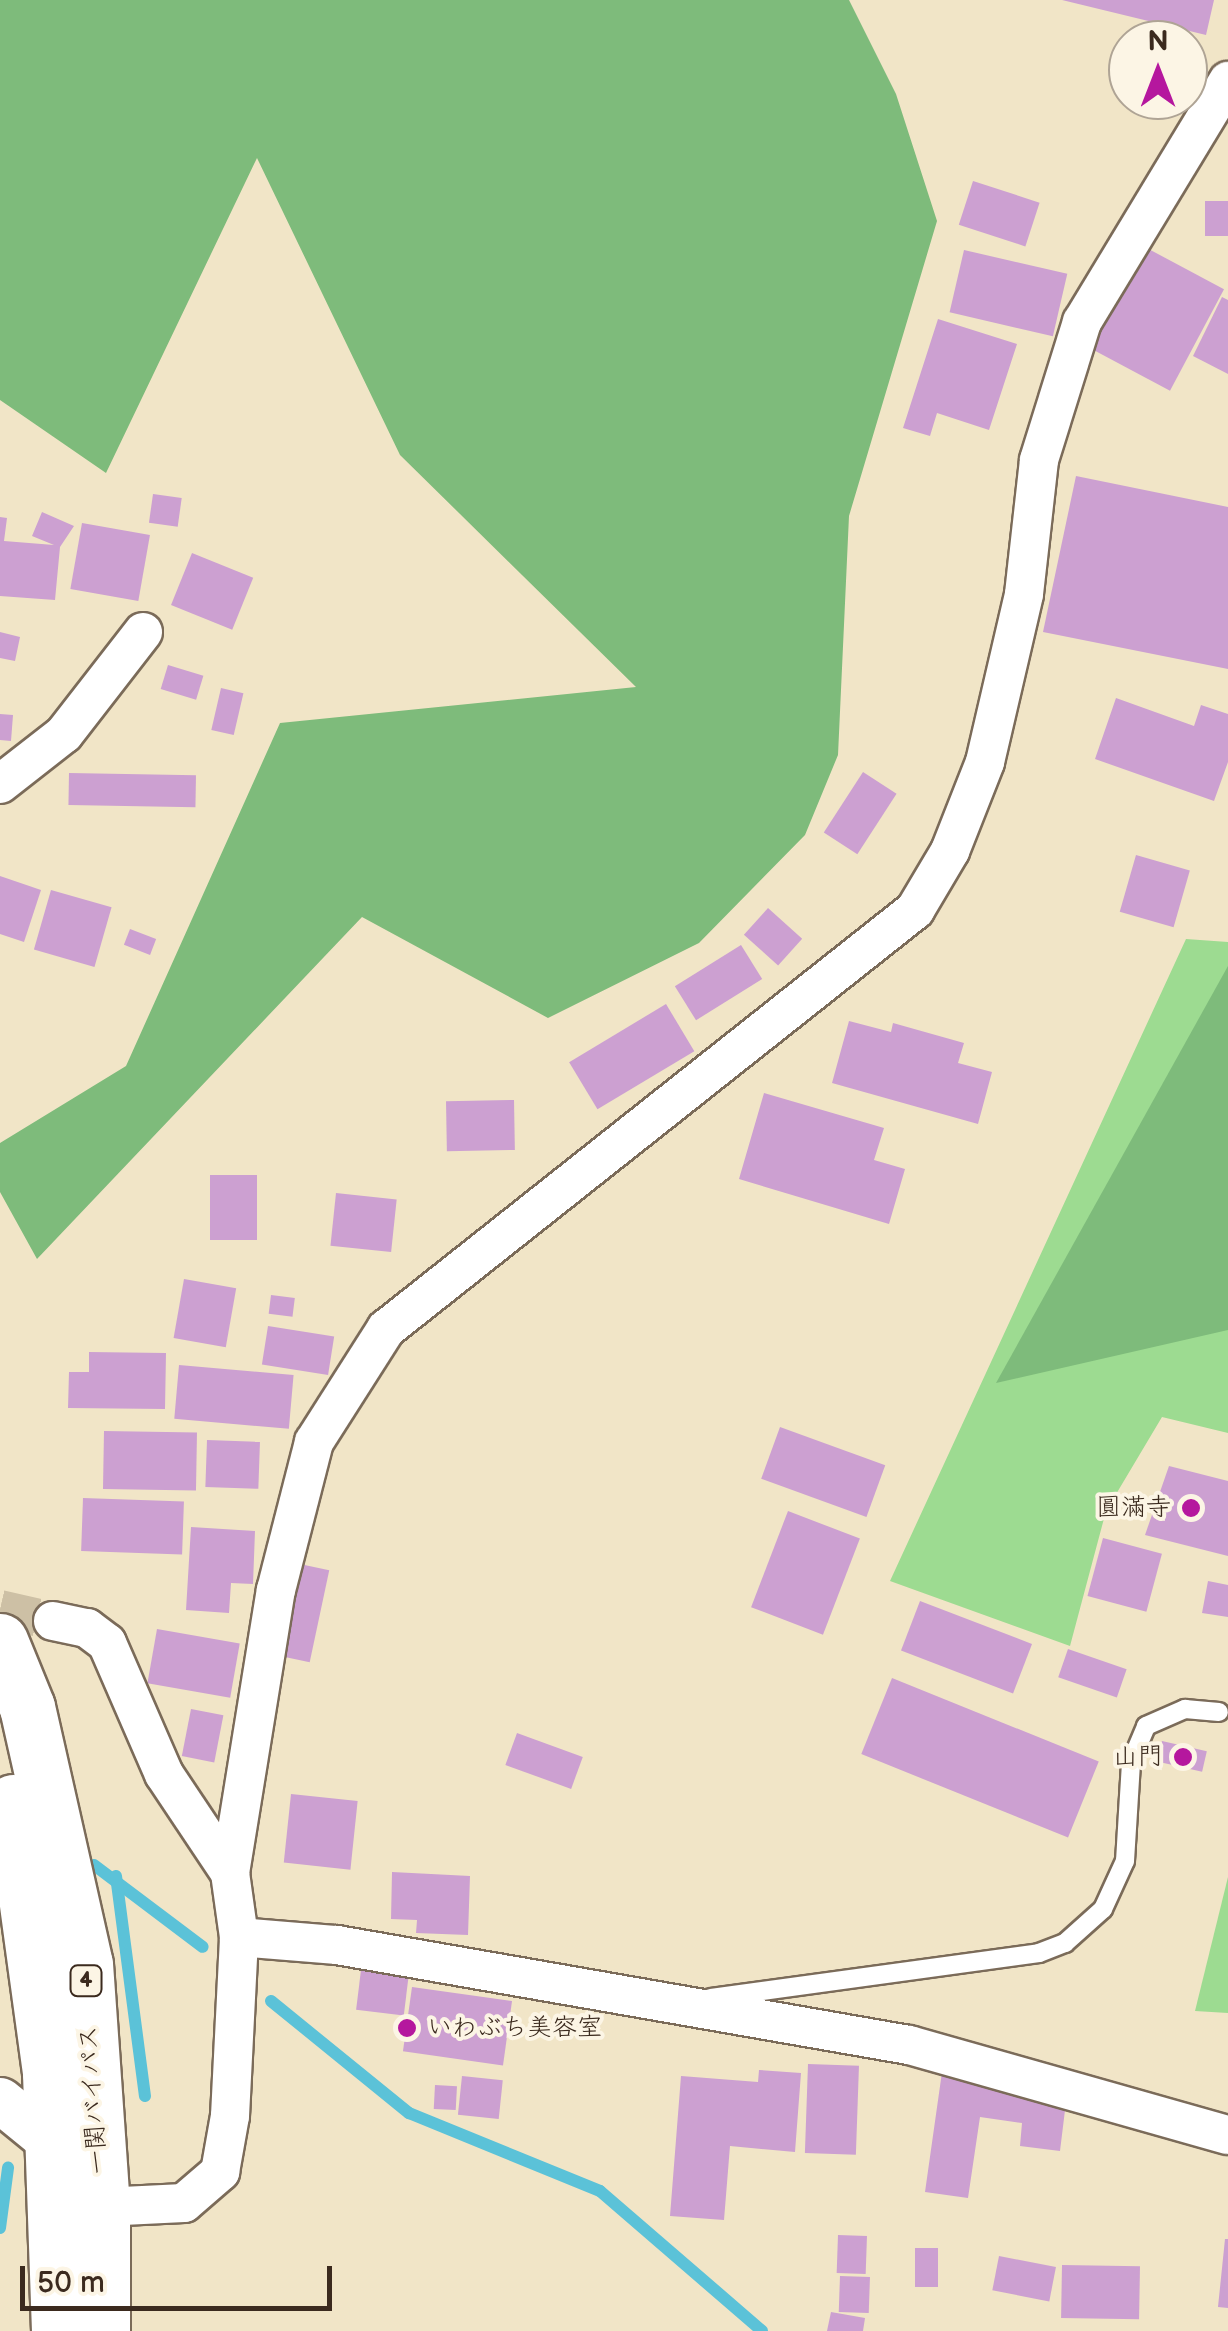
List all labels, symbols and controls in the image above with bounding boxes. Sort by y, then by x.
north arrow [1108,20,1208,120]
text: N [1147,25,1169,58]
place label: 圓滿寺 [1096,1493,1171,1523]
marker: 圓滿寺 [1180,1497,1202,1519]
place label: 山門 [1113,1742,1163,1772]
marker: 山門 [1172,1746,1194,1768]
road number: 4 [68,1964,104,1998]
place label: いわぶち美容室 [427,2013,602,2043]
marker: いわぶち美容室 [396,2017,418,2039]
street label: 一関バイパス [74,2024,114,2176]
scale bar [25,2246,338,2308]
text: 50 m [37,2265,105,2301]

